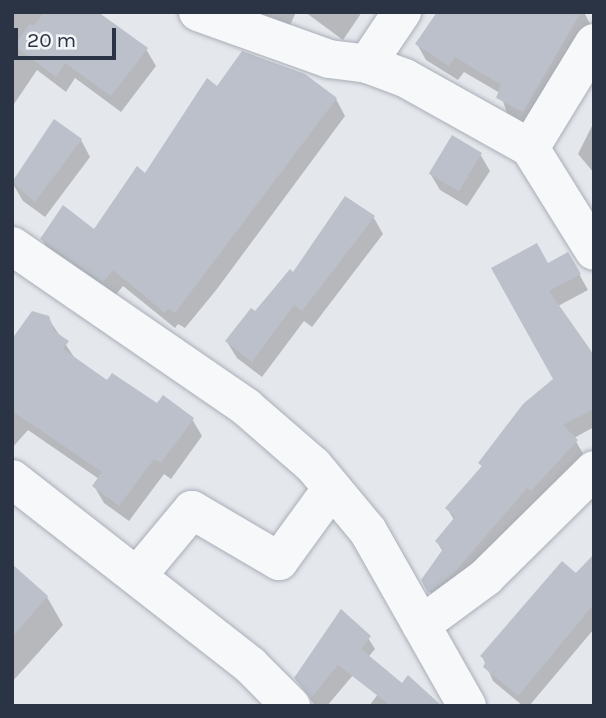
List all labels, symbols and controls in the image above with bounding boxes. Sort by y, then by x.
scale bar [18,14,119,58]
text: 20 m [27,28,76,52]

